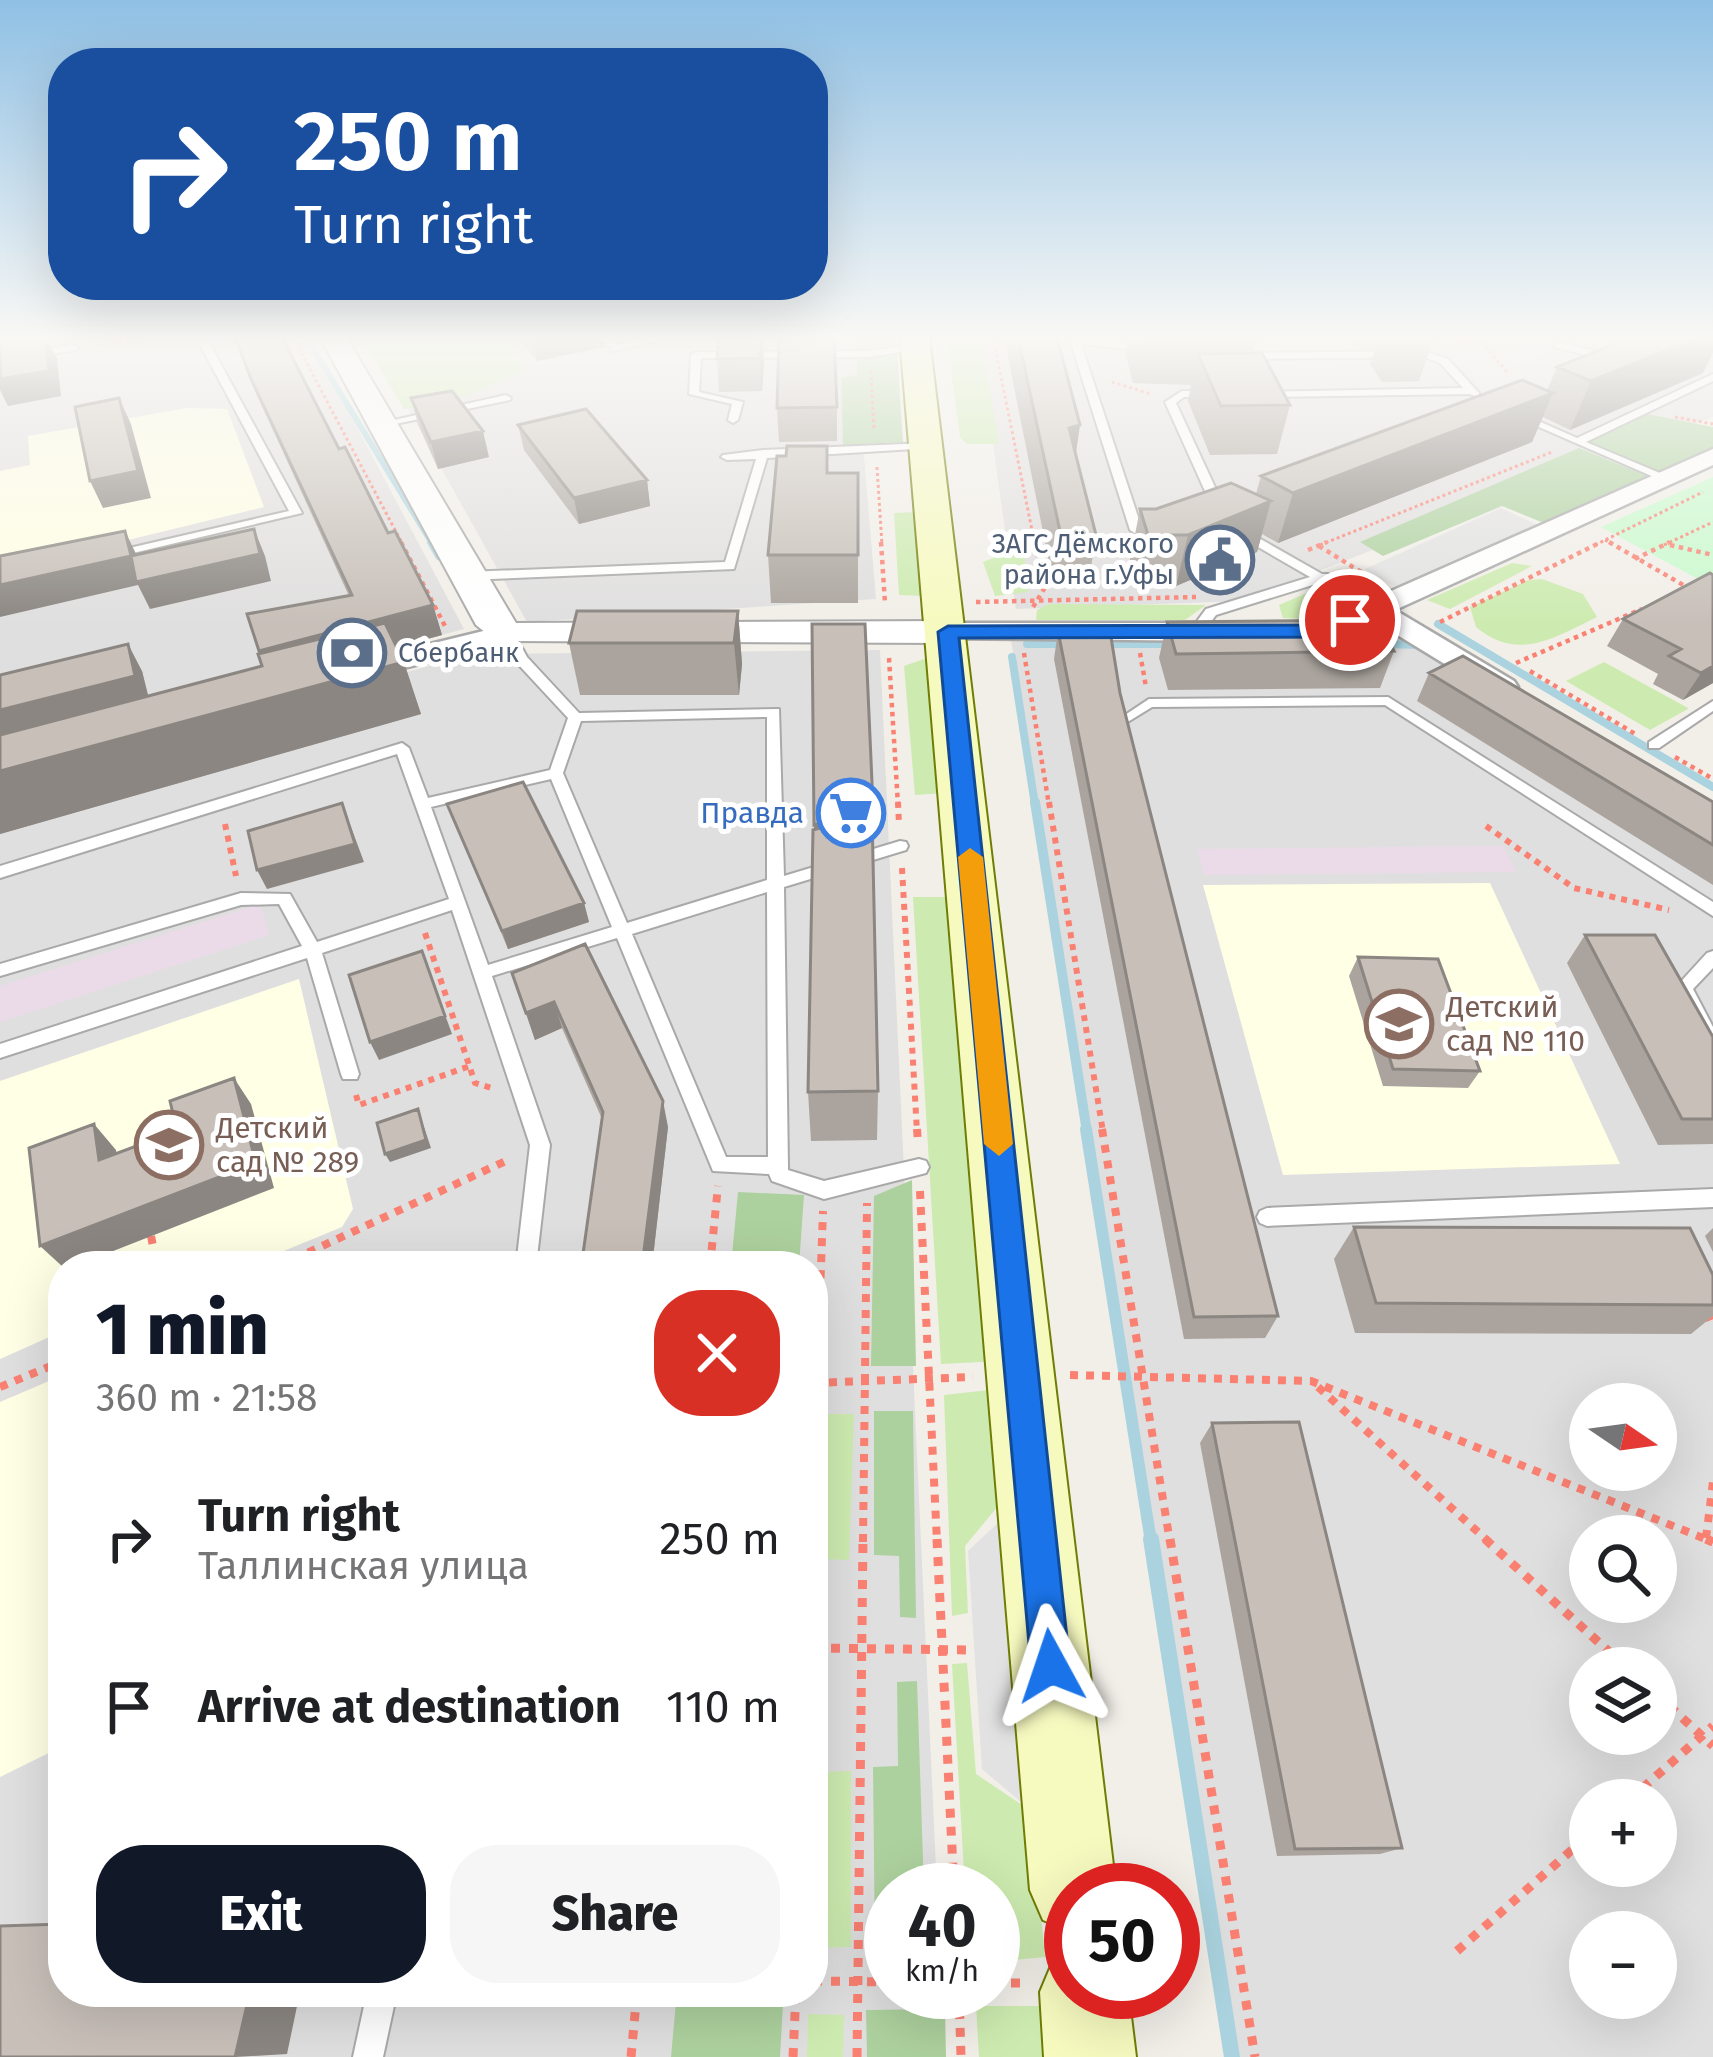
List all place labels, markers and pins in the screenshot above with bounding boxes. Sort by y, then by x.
public building icon: ЗАГС Дёмского района г.Уфы [1185,525,1255,595]
place label: ЗАГС Дёмского района г.Уфы [992,528,1174,591]
pin [1299,569,1401,671]
bank icon: Сбербанк [317,618,387,688]
place label: Сбербанк [398,637,519,669]
supermarket icon: Правда [816,778,886,848]
place label: Правда [700,795,804,831]
school or university icon: Детский сад № 110 [1364,989,1434,1059]
place label: Детский сад № 110 [1445,989,1585,1059]
school or university icon: Детский сад № 289 [134,1110,204,1180]
place label: Детский сад № 289 [215,1110,359,1180]

